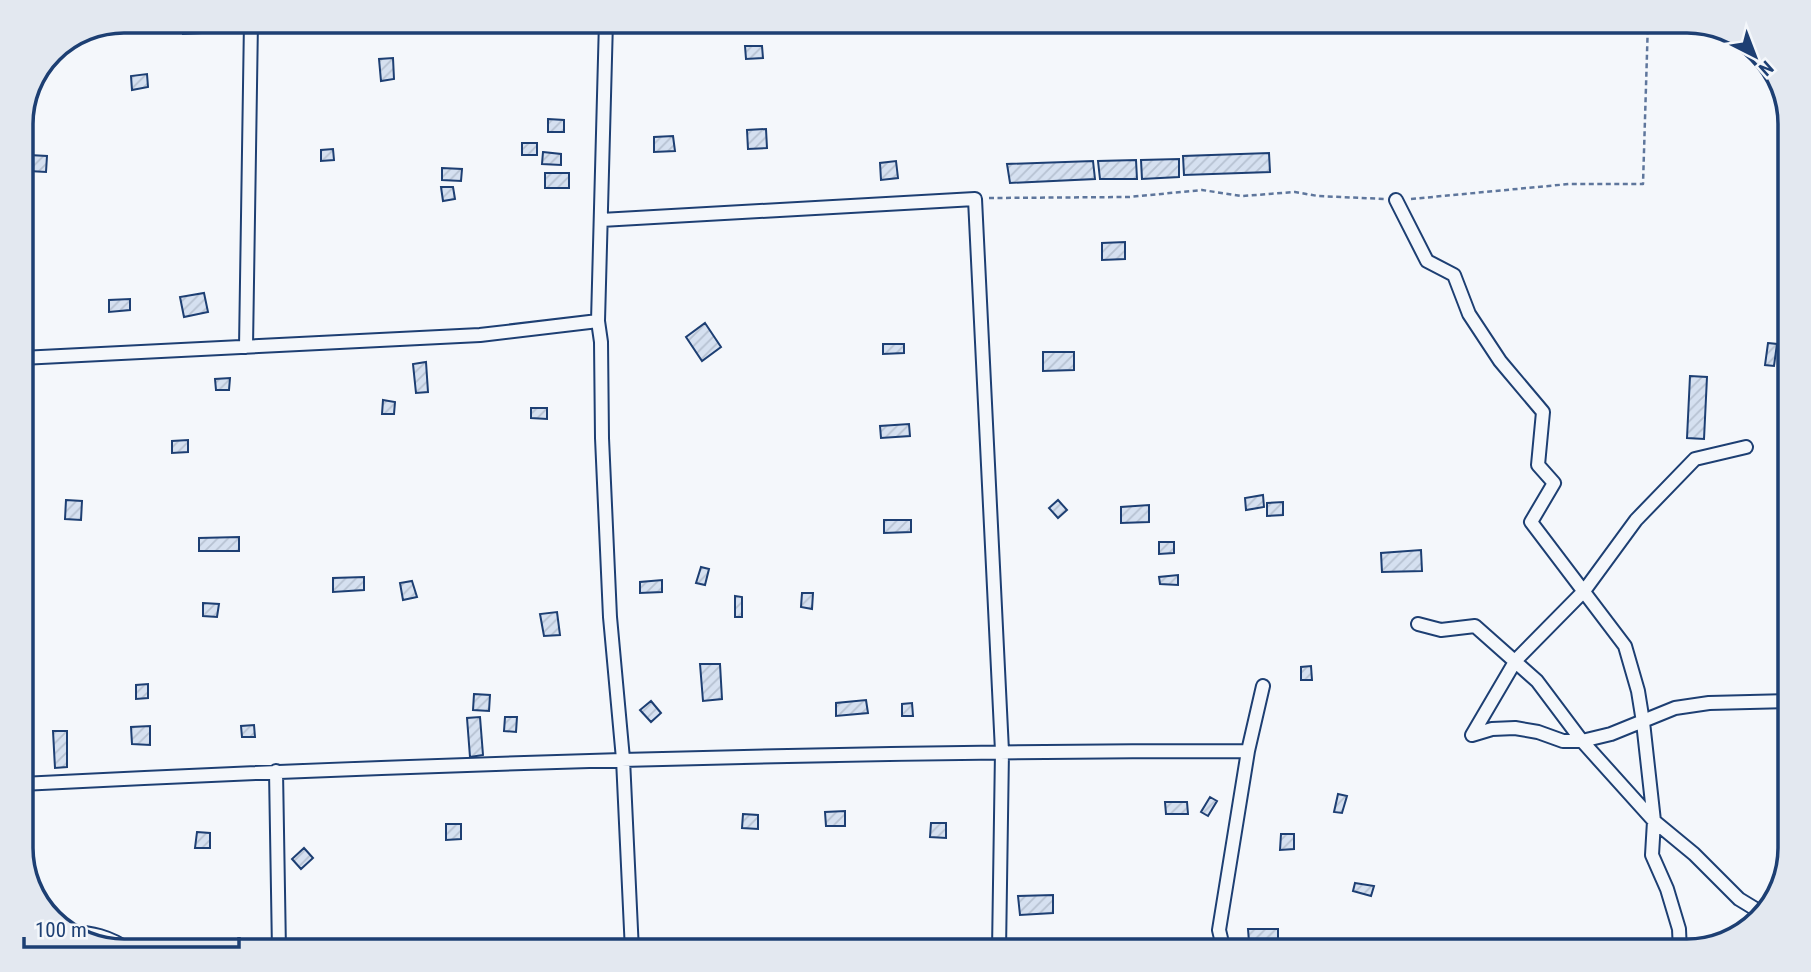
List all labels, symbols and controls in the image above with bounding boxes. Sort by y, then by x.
north arrow [1720,21,1790,91]
text: N [1754,56,1778,81]
scale bar [24,906,240,950]
text: 100 m [35,918,87,942]

